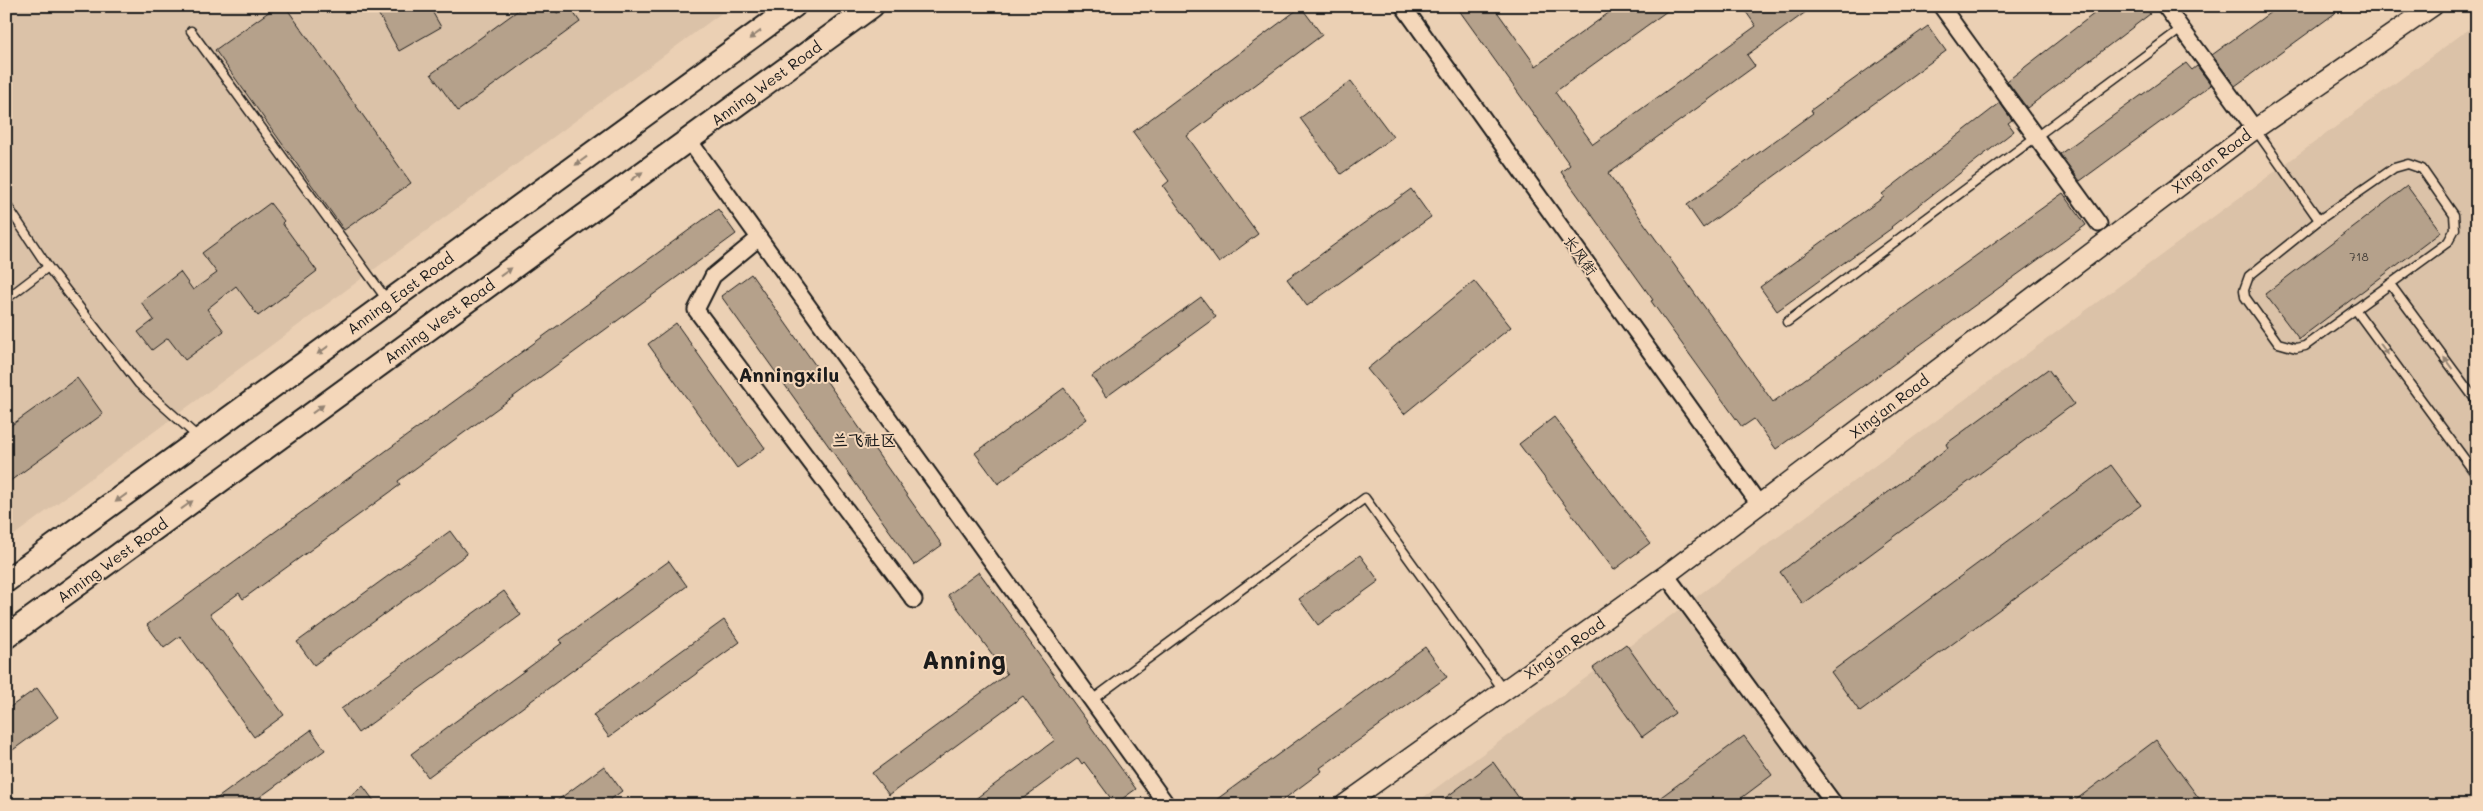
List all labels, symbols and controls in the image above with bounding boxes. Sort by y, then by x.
one-way arrow [748,30,762,40]
street label: Anning West Road [707,36,825,130]
street label: Xing'an Road [2167,125,2255,197]
one-way arrow [574,156,588,166]
one-way arrow [630,171,644,181]
street label: 长风街 [1560,231,1602,279]
street label: Anning East Road [343,247,457,339]
house number: 718 [2349,248,2369,264]
one-way arrow [499,267,513,277]
street label: Anning West Road [380,274,498,368]
one-way arrow [2379,342,2389,356]
one-way arrow [316,345,329,355]
one-way arrow [2443,356,2453,370]
district label: Anningxilu [738,361,840,387]
street label: Xing'an Road [1845,370,1933,442]
one-way arrow [311,404,325,414]
district label: 兰飞社区 [832,429,896,450]
one-way arrow [115,492,128,503]
one-way arrow [180,500,194,510]
street label: Anning West Road [53,513,171,607]
street label: Xing'an Road [1519,613,1609,683]
district label: Anning [922,643,1006,675]

